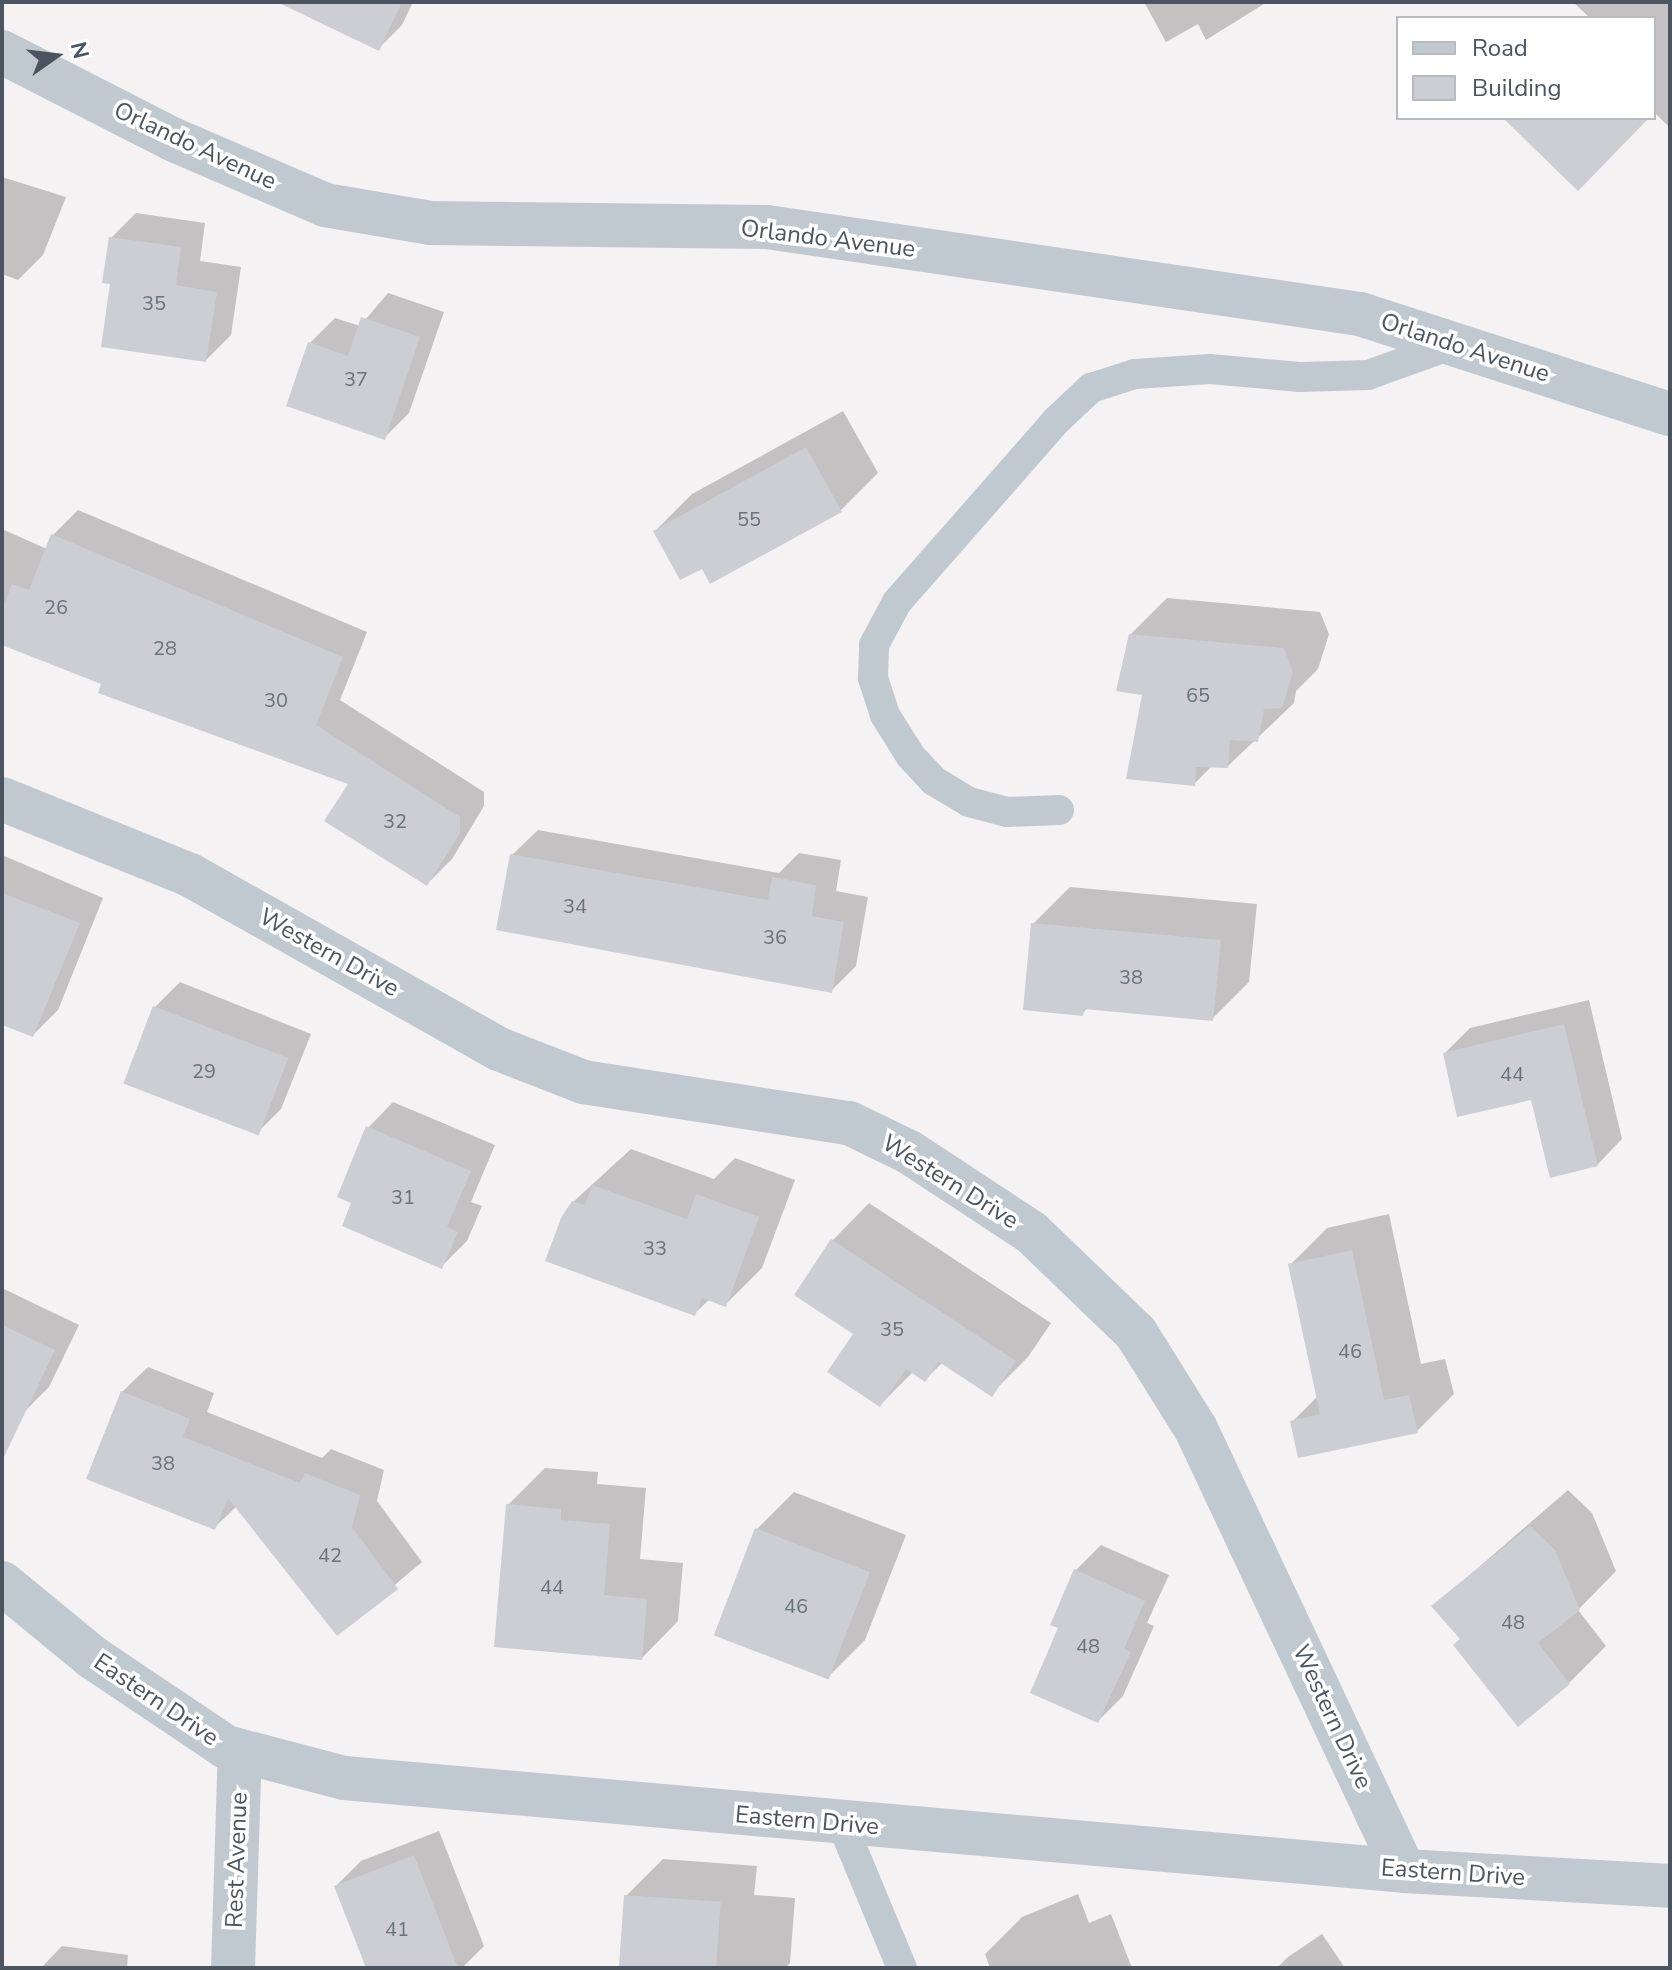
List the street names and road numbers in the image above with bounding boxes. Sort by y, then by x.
street label: Orlando Avenue [109,96,281,196]
street label: Orlando Avenue [739,214,917,264]
street label: Orlando Avenue [1377,307,1553,389]
street label: Western Drive [254,903,404,1003]
street label: Western Drive [876,1129,1024,1235]
street label: Western Drive [1286,1640,1378,1794]
street label: Eastern Drive [88,1648,224,1752]
street label: Rest Avenue [220,1791,254,1929]
street label: Eastern Drive [734,1800,880,1842]
street label: Eastern Drive [1380,1854,1526,1892]

